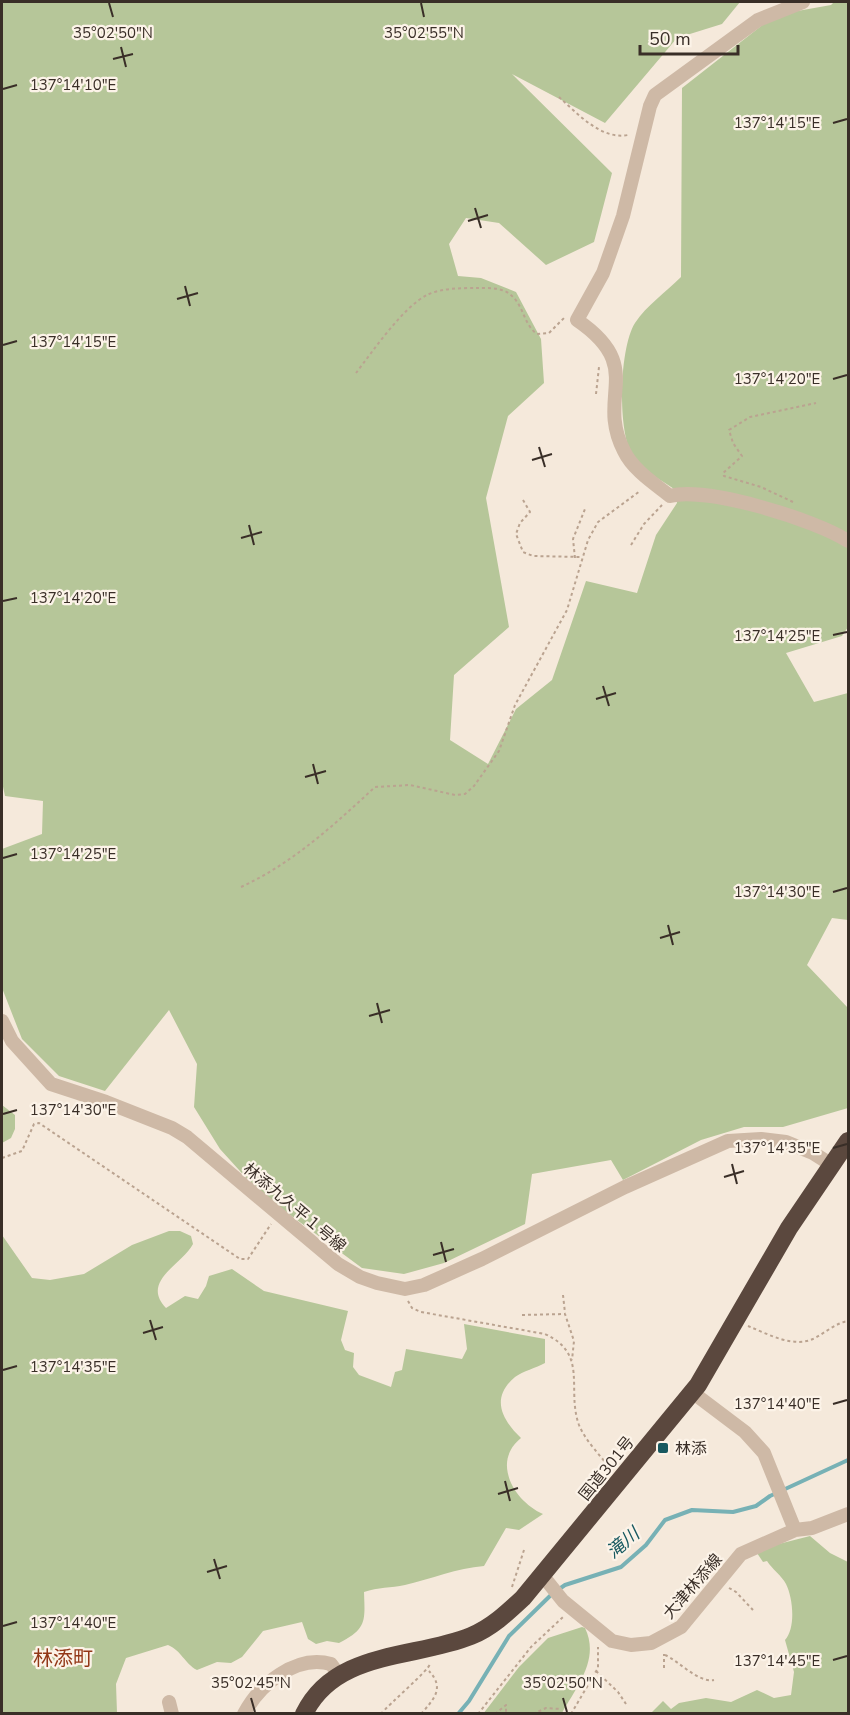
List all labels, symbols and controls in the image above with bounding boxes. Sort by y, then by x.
scale bar [640,18,738,56]
text: 35°02'50"N [73,23,153,43]
text: 35°02'55"N [384,23,464,43]
text: 50 m [649,27,691,51]
text: 137°14'10"E [30,75,116,95]
text: 137°14'15"E [734,113,820,133]
text: 137°14'15"E [30,332,116,352]
text: 137°14'20"E [734,369,820,389]
text: 137°14'20"E [30,588,116,608]
text: 137°14'25"E [734,626,820,646]
text: 137°14'25"E [30,844,116,864]
text: 137°14'30"E [734,882,820,902]
text: 137°14'30"E [30,1100,116,1120]
text: 137°14'35"E [734,1138,820,1158]
street label: 林添九久平１号線 [238,1158,350,1257]
text: 137°14'35"E [30,1357,116,1377]
text: 137°14'40"E [734,1394,820,1414]
street label: 国道301号 [574,1432,639,1505]
place label: 林添 [675,1438,707,1460]
marker: 林添 [656,1441,670,1455]
water label: 滝川 [601,1521,646,1564]
street label: 大津林添線 [658,1549,727,1624]
text: 137°14'40"E [30,1613,116,1633]
district label: 林添町 [33,1645,93,1672]
text: 137°14'45"E [734,1651,820,1671]
text: 35°02'45"N [211,1673,291,1693]
text: 35°02'50"N [523,1673,603,1693]

